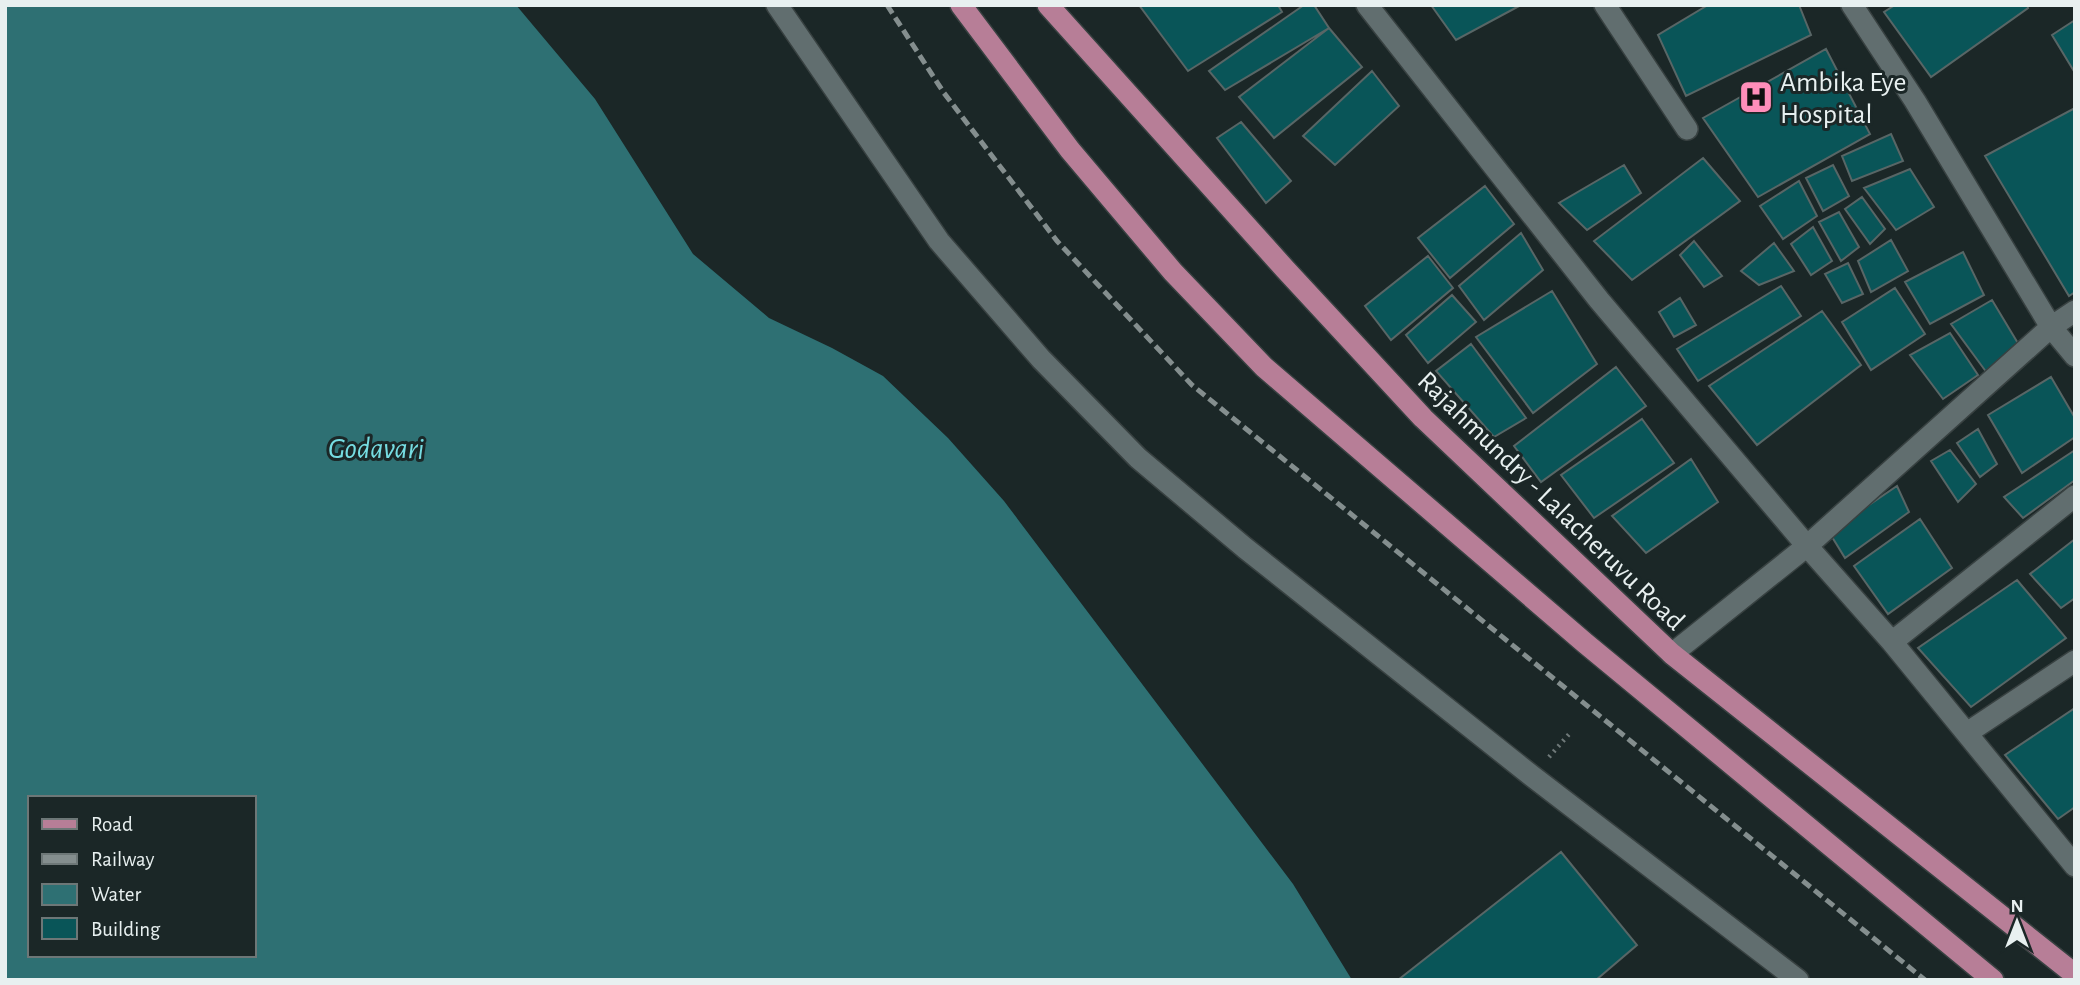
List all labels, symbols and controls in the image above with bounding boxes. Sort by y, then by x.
place label: Ambika Eye Hospital [1780,69,1906,129]
hospital icon: Ambika Eye Hospital [1737,78,1775,116]
street label: Rajahmundry - Lalacheruvu Road [1412,367,1690,636]
water label: Godavari [328,434,424,464]
legend [28,796,256,957]
text: Road [91,814,133,835]
text: Railway [91,849,154,870]
text: Water [91,884,141,905]
north arrow [1982,887,2052,957]
text: N [2010,897,2024,916]
text: Building [91,919,161,940]

